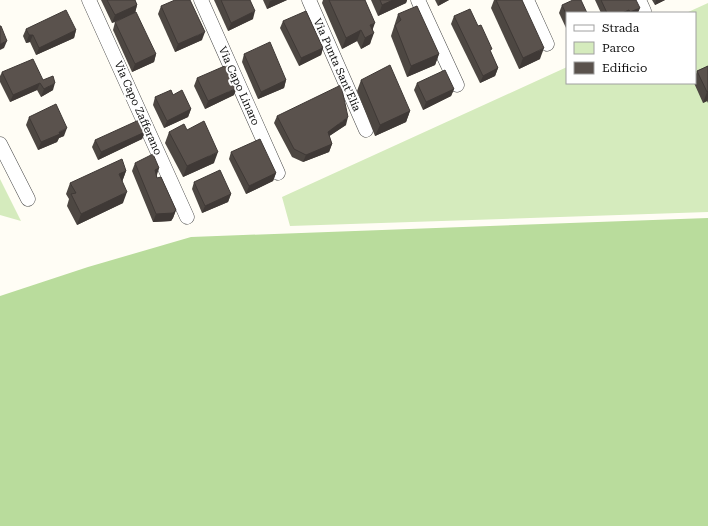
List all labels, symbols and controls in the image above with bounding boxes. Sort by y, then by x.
legend [566,12,696,84]
street label: Via Punta Sant'Elia [311,16,363,114]
text: Strada [602,21,640,35]
text: Parco [602,41,635,55]
street label: Via Capo Linaro [216,45,262,128]
street label: Via Capo Zafferano [111,59,165,157]
text: Edificio [602,61,647,75]

